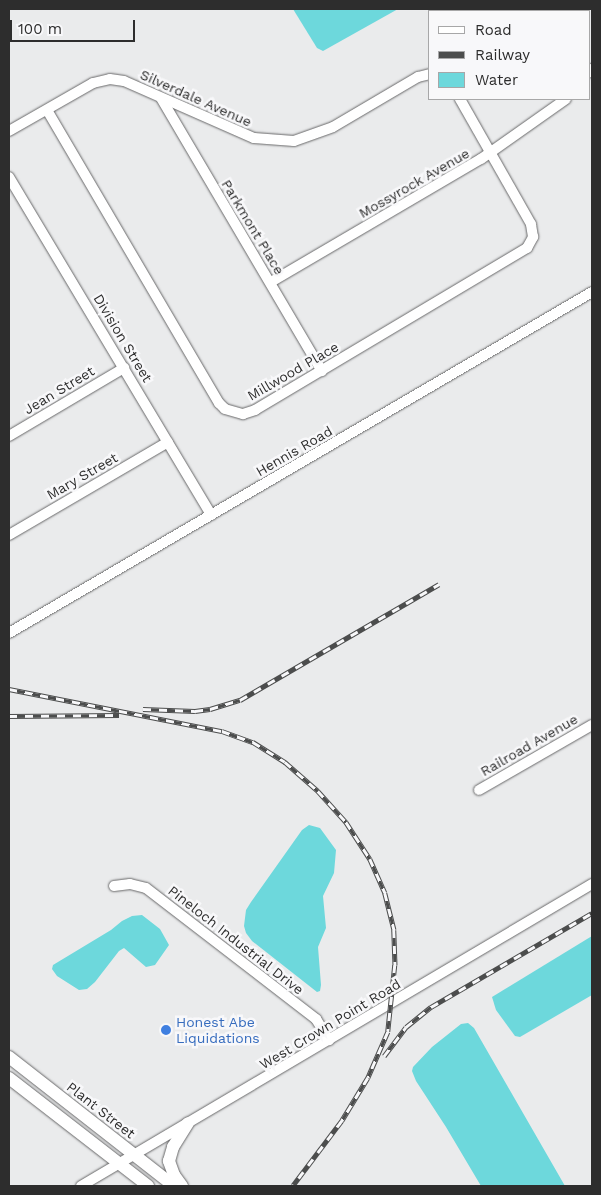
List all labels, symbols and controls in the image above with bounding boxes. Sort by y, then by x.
scale bar [12,10,138,42]
legend [428,10,591,100]
text: 100 m [18,20,62,38]
text: Road [475,21,512,39]
text: Railway [475,46,530,64]
street label: Silverdale Avenue [137,66,255,130]
text: Water [475,71,518,89]
street label: Mossyrock Avenue [355,144,473,222]
street label: Parkmont Place [218,177,288,277]
street label: Division Street [90,291,156,385]
street label: Millwood Place [244,338,342,404]
street label: Jean Street [21,362,97,418]
street label: Hennis Road [253,422,335,480]
street label: Mary Street [43,449,121,503]
street label: Railroad Avenue [477,710,581,780]
street label: Pineloch Industrial Drive [165,882,307,998]
street label: West Crown Point Road [256,975,404,1073]
place label: Honest Abe Liquidations [176,1014,260,1046]
marker: Honest Abe Liquidations [160,1024,172,1036]
street label: Plant Street [63,1078,139,1142]

